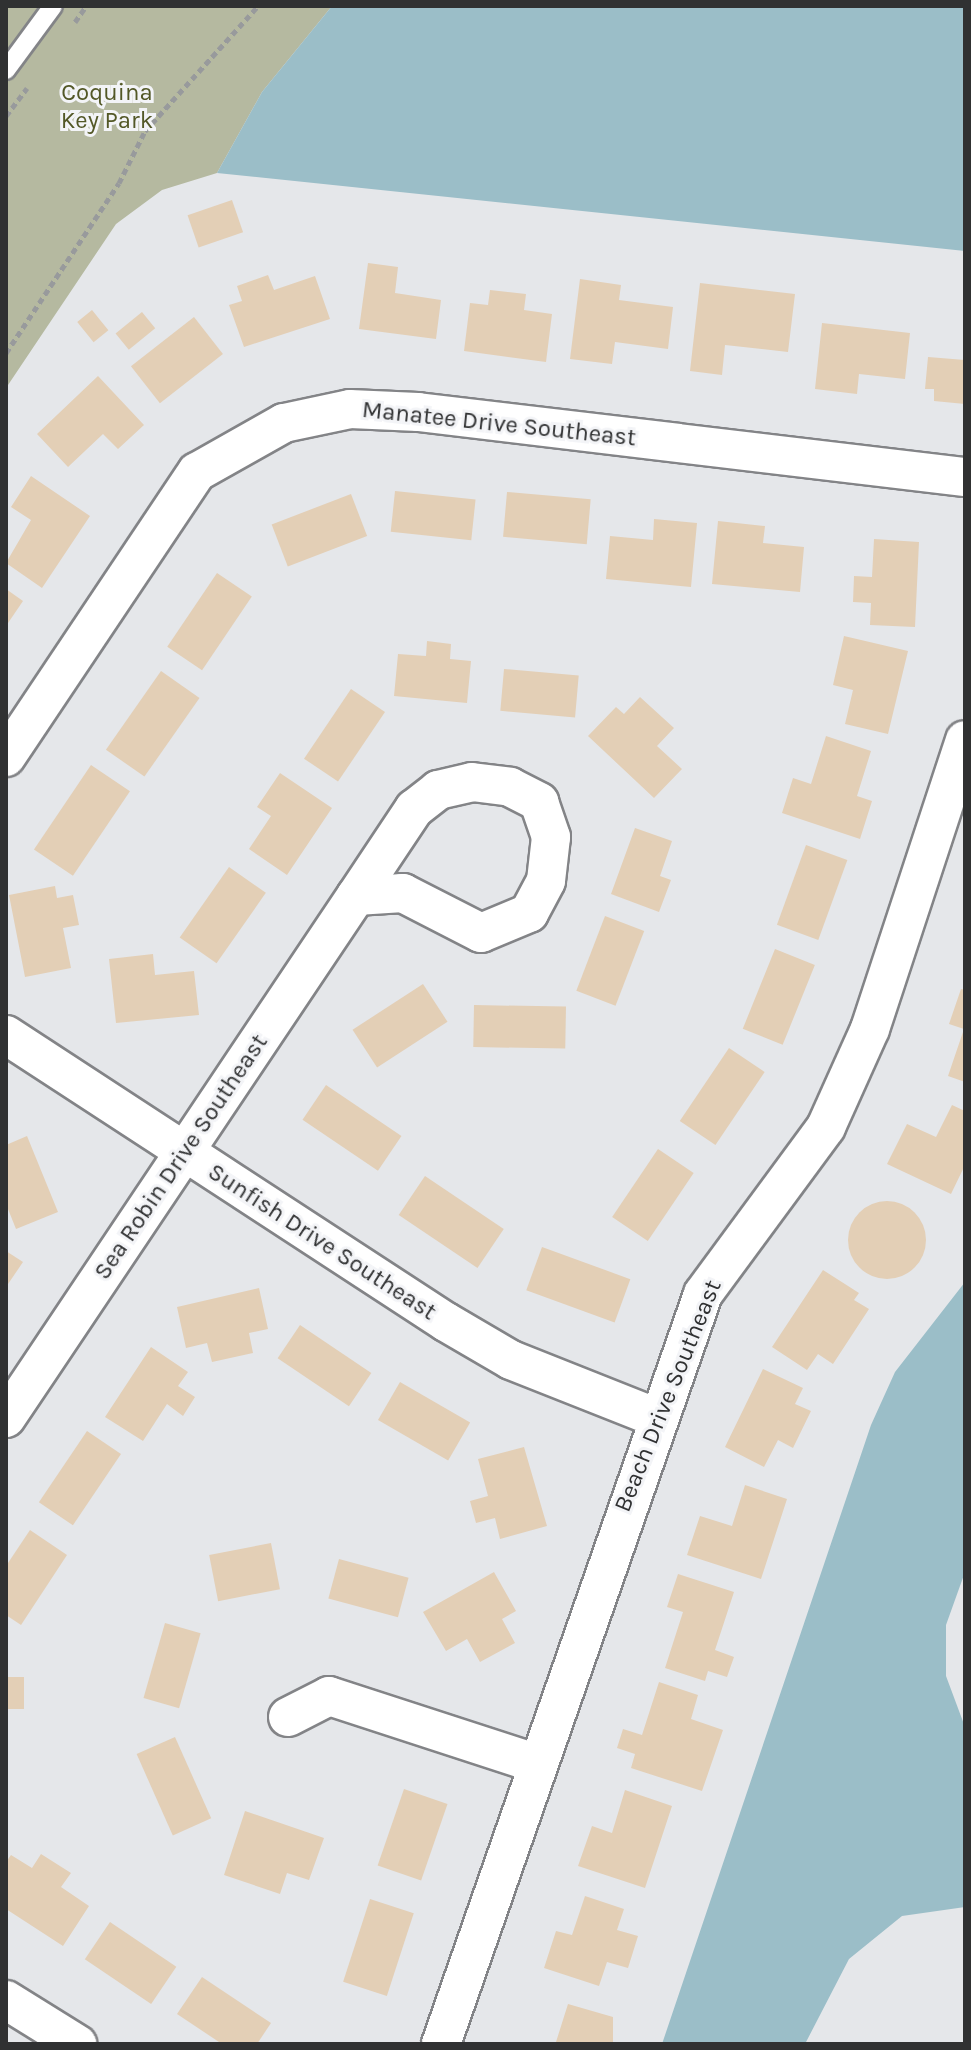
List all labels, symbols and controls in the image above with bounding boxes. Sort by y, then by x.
park label: Coquina Key Park [61,79,153,135]
street label: Manatee Drive Southeast [361,395,637,453]
street label: Sea Robin Drive Southeast [88,1029,274,1285]
street label: Sunfish Drive Southeast [202,1157,442,1327]
street label: Beach Drive Southeast [608,1276,728,1516]

